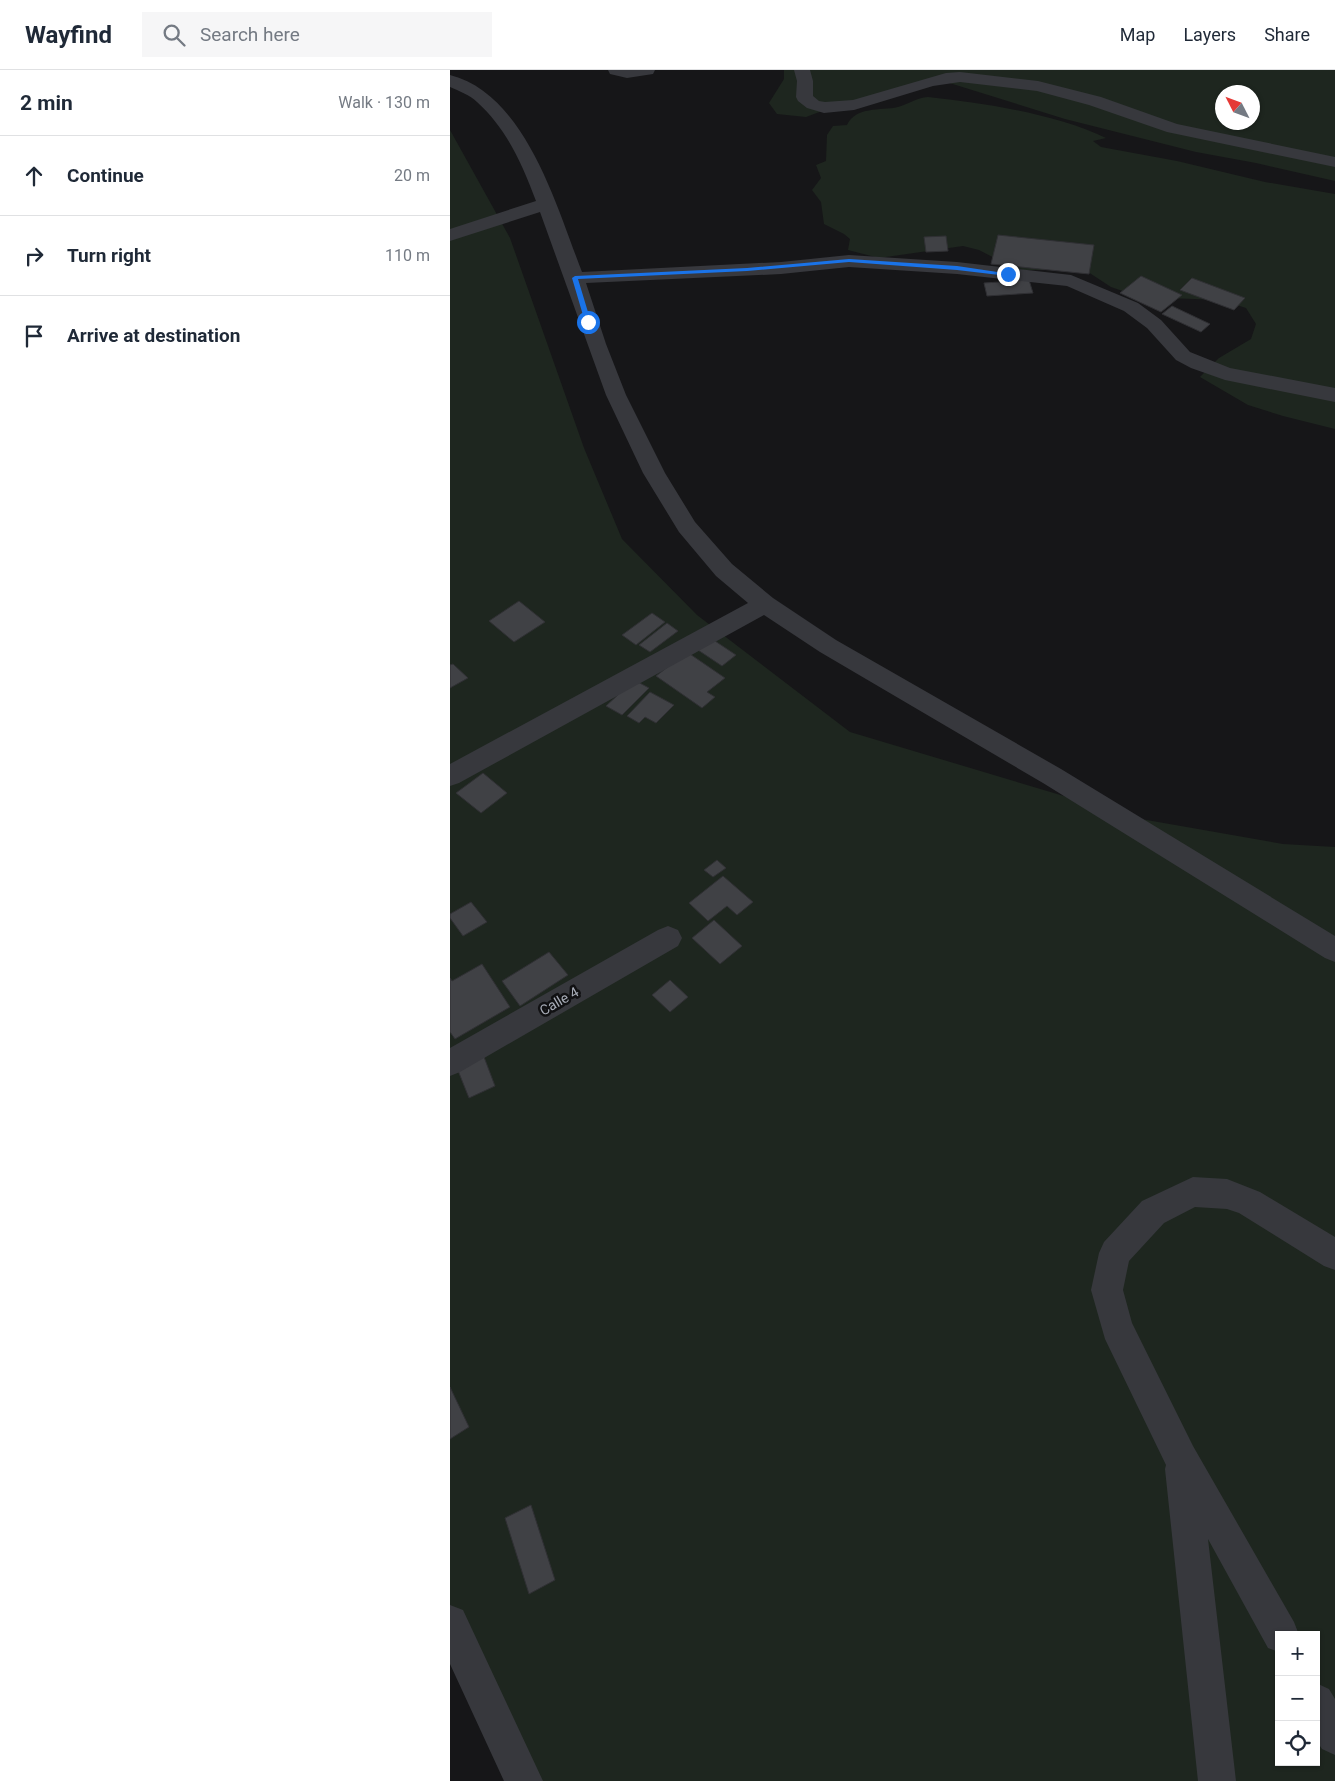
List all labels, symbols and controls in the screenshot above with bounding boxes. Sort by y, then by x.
search box [142,12,492,57]
text: Wayfind [25,21,112,49]
icon: search [160,21,188,49]
text: Search here [200,23,300,46]
text: Map [1120,24,1155,45]
text: Layers [1183,24,1236,45]
text: Share [1264,24,1310,45]
north arrow [1215,85,1260,130]
text: 2 min [20,91,73,115]
text: Walk · 130 m [338,93,430,112]
icon: ahead [20,162,48,190]
text: Continue [67,164,144,187]
text: 20 m [394,166,430,185]
icon: right [20,242,48,270]
text: Turn right [67,244,151,267]
text: 110 m [385,246,430,265]
route end [997,263,1020,286]
route start [577,311,600,334]
icon: arrive [20,322,48,350]
text: Arrive at destination [67,324,240,347]
street label: Calle 4 [537,983,581,1019]
map controls [1275,1631,1320,1766]
button: + [1275,1631,1320,1676]
button: − [1275,1676,1320,1721]
button: locate [1275,1721,1320,1766]

